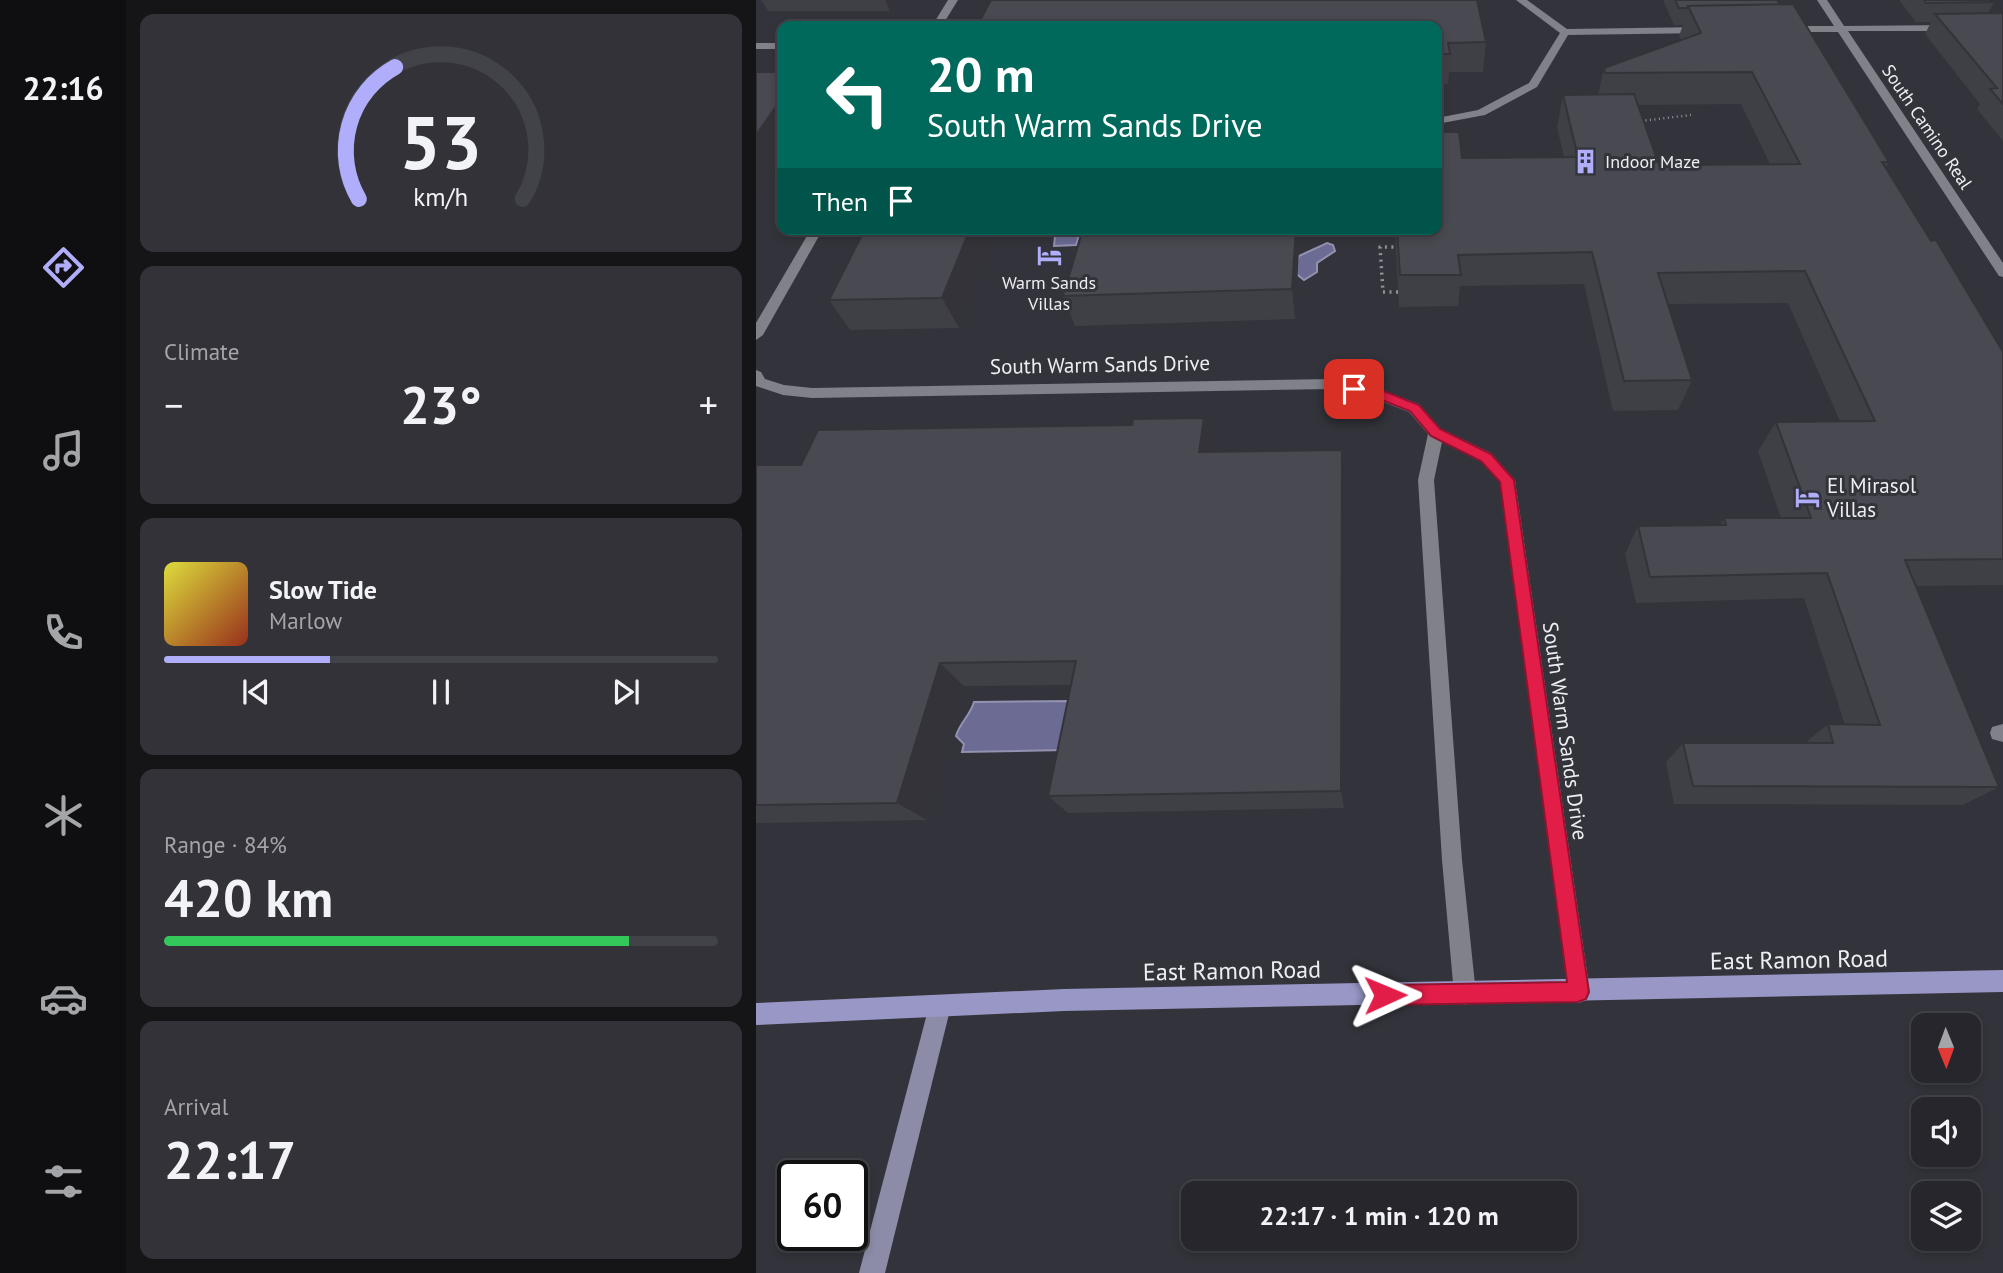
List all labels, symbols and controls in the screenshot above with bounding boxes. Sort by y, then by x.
text: 20 m [927,42,1034,106]
icon: left [812,49,903,140]
street label: South Camino Real [1877,60,1978,194]
text: 22:16 [22,67,104,109]
text: 53 [400,95,482,189]
text: South Warm Sands Drive [927,104,1262,146]
building icon: Indoor Maze [1571,148,1599,176]
place label: Indoor Maze [1605,150,1700,173]
text: km/h [414,181,468,213]
icon: arrive [882,182,920,220]
text: Then [812,185,868,218]
hotel icon: Warm Sands Villas [1035,242,1063,270]
icon: directions [39,243,88,292]
place label: Warm Sands Villas [1002,271,1096,315]
text: Climate [164,337,239,366]
street label: South Warm Sands Drive [990,349,1210,380]
pin [1324,359,1384,419]
icon: arrive [1335,370,1373,408]
text: 23° [400,371,482,438]
text: − [164,380,183,429]
text: + [699,380,718,429]
icon: music [39,426,88,475]
place label: El Mirasol Villas [1826,472,1916,523]
hotel icon: El Mirasol Villas [1793,484,1821,512]
text: Slow Tide [269,573,377,606]
text: Marlow [269,606,342,635]
icon: phone [39,608,88,657]
street label: South Warm Sands Drive [1537,620,1594,842]
icon: previous [237,673,275,711]
icon: pause [422,673,460,711]
icon: next [607,673,645,711]
icon: climate [39,791,88,840]
text: Range · 84% [164,830,287,859]
text: 420 km [164,864,333,931]
street label: East Ramon Road [1710,942,1888,977]
street label: East Ramon Road [1143,953,1321,988]
position arrow [1348,958,1422,1032]
icon: car [39,974,88,1023]
north arrow [1911,1013,1981,1083]
map controls [1911,1013,1981,1251]
text: Arrival [164,1092,228,1121]
button: sound [1911,1097,1981,1167]
text: 22:17 [164,1126,296,1193]
icon: filters [39,1157,88,1206]
speed limit sign: 60 [777,1160,868,1251]
button: layers [1911,1181,1981,1251]
text: 22:17 · 1 min · 120 m [1259,1199,1499,1232]

